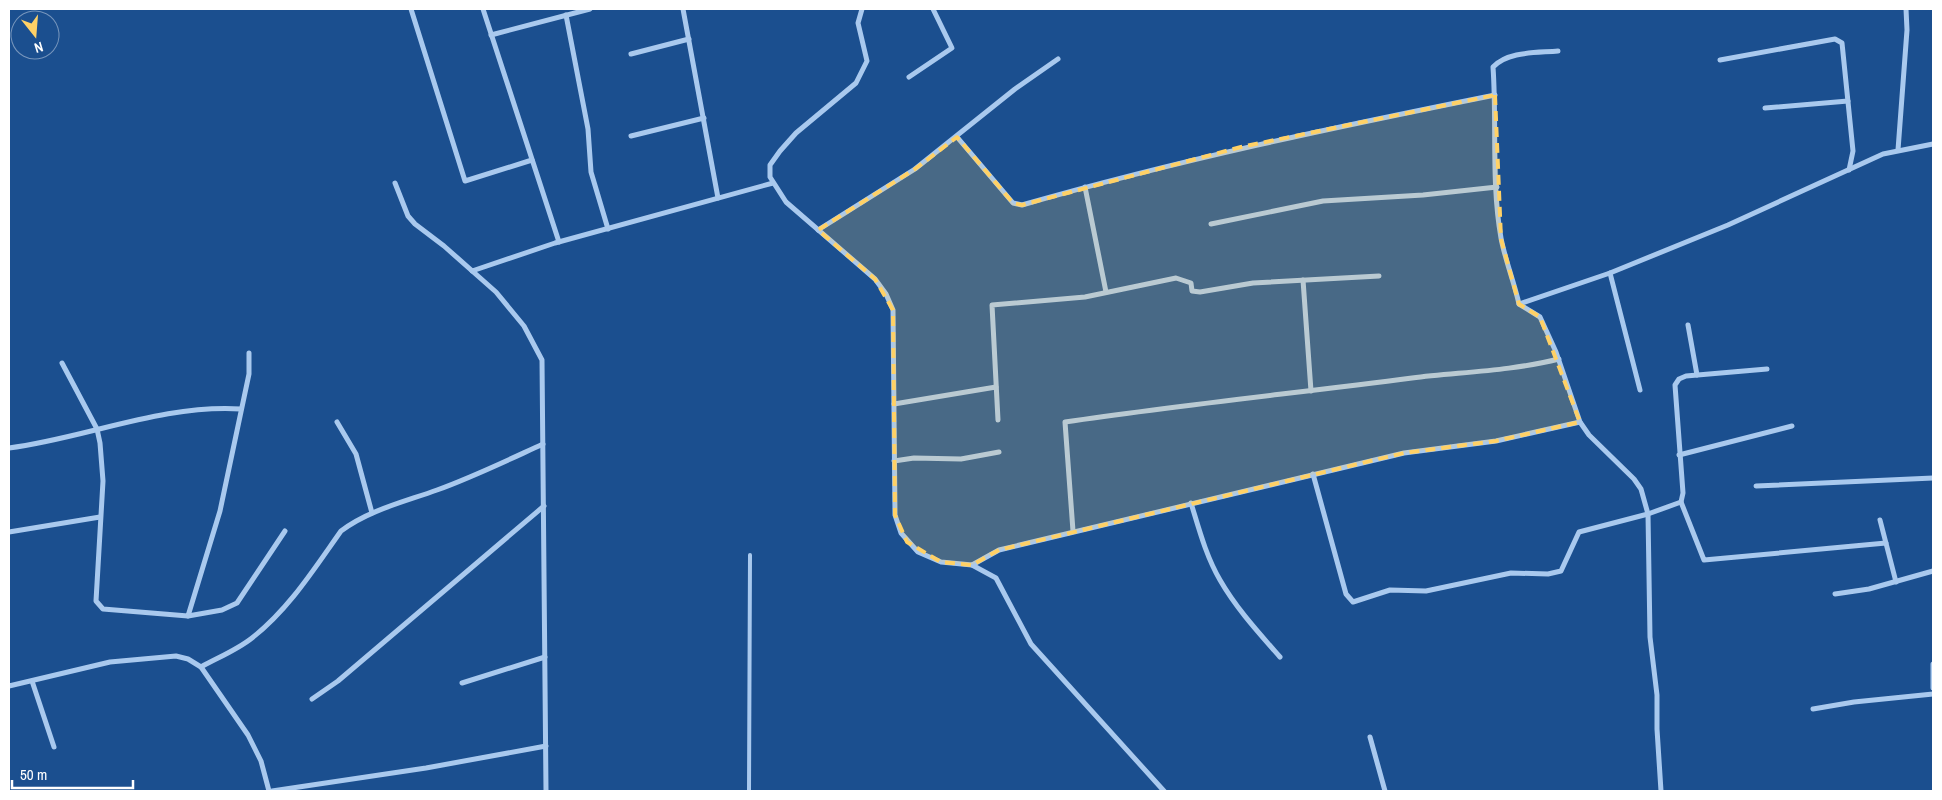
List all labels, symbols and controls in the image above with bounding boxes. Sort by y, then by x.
north arrow [10,10,60,60]
text: N [32,38,45,57]
scale bar [12,758,134,790]
text: 50 m [20,764,47,785]

